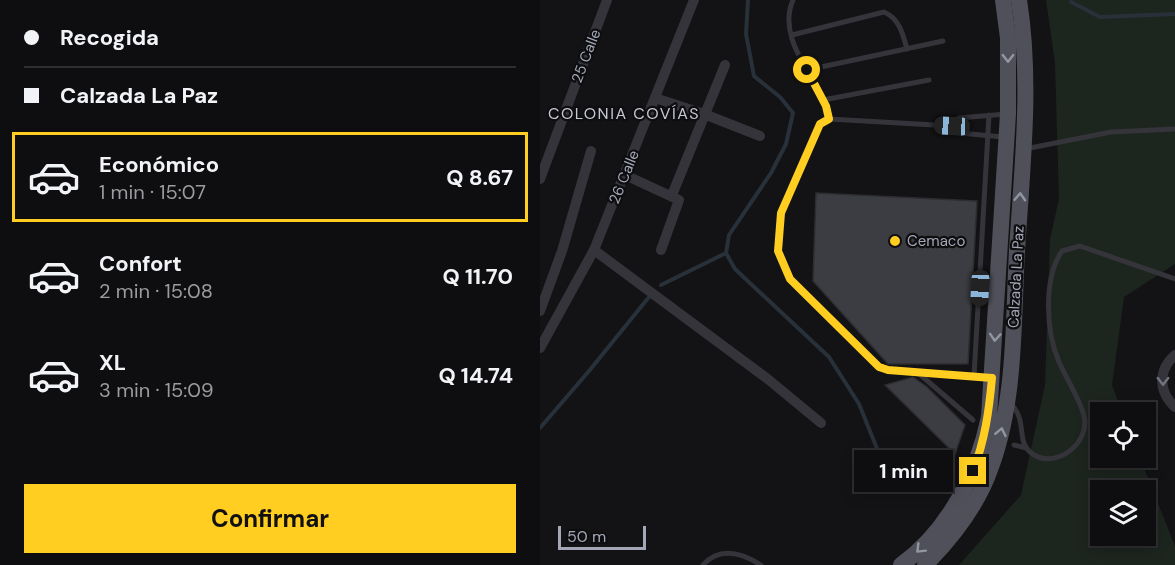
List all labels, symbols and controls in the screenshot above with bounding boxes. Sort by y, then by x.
text: Recogida [60,23,159,52]
street label: 25 Calle [567,26,605,86]
one-way arrow [1002,54,1014,63]
route start [793,56,820,83]
text: Calzada La Paz [60,81,218,110]
district label: COLONIA COVÍAS [548,103,700,124]
car [934,116,970,136]
street label: 26 Calle [604,147,644,207]
icon: car [27,150,81,204]
text: Económico [99,150,219,179]
text: Q 8.67 [446,163,513,192]
text: 1 min · 15:07 [99,179,206,205]
one-way arrow [1014,192,1027,201]
street label: Calzada La Paz [1003,225,1029,329]
place label: Cemaco [907,231,965,251]
marker: Cemaco [888,234,902,248]
icon: car [27,249,81,303]
text: Confort [99,249,182,278]
text: Q 11.70 [443,262,513,291]
car [970,270,990,306]
text: 2 min · 15:08 [99,278,213,304]
one-way arrow [988,332,1001,341]
icon: car [27,348,81,402]
text: XL [99,348,126,377]
text: Q 14.74 [438,361,513,390]
text: 3 min · 15:09 [99,377,214,403]
one-way arrow [1157,377,1169,386]
map controls [1090,402,1156,546]
button: locate [1090,402,1156,468]
one-way arrow [994,428,1007,438]
callout: 1 min [853,450,952,492]
route end [959,457,986,484]
text: 1 min [879,458,928,484]
button: layers [1090,480,1156,546]
button: Confirmar [24,484,516,553]
scale bar [558,523,646,550]
text: 50 m [567,526,606,547]
one-way arrow [916,541,927,552]

